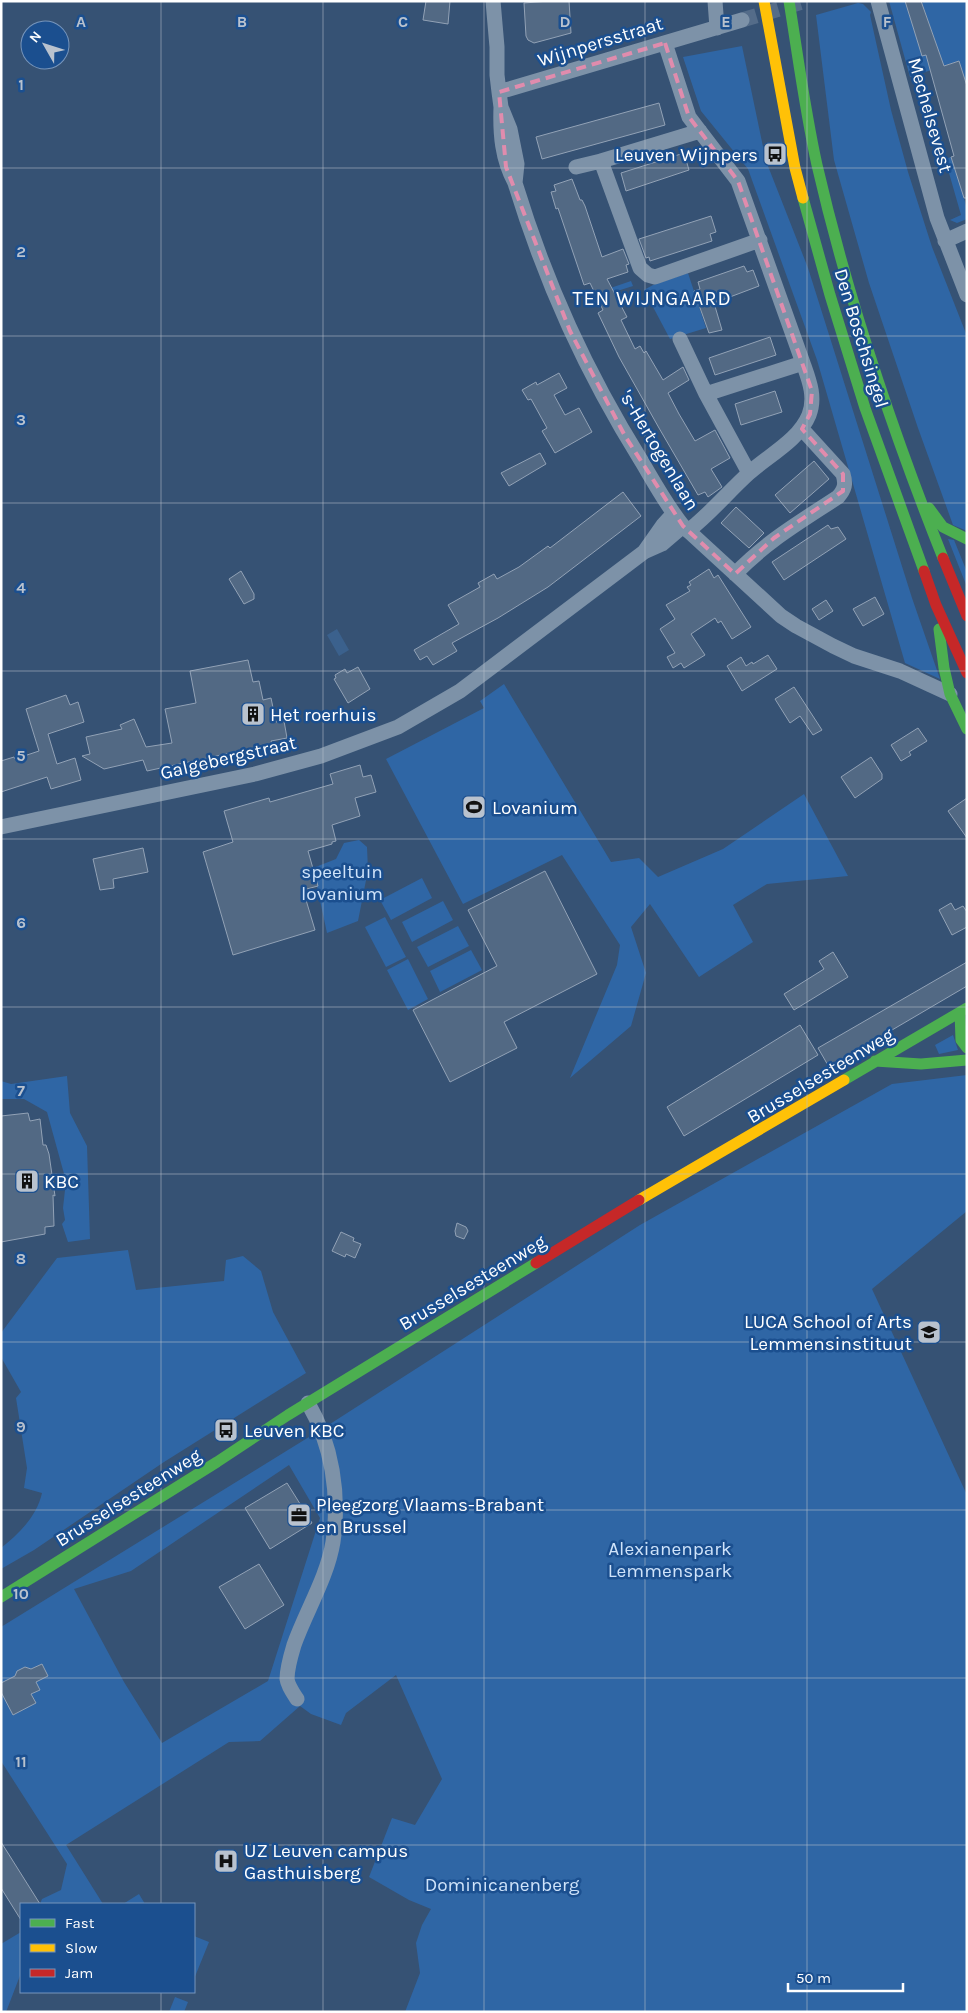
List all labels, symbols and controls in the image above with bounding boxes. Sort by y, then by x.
text: A [76,12,86,31]
text: B [237,12,247,31]
text: C [398,12,408,31]
street label: Wijnpersstraat [535,12,666,71]
text: D [560,12,571,31]
text: E [721,12,731,31]
text: F [883,12,892,31]
north arrow [20,20,70,70]
text: N [26,28,45,46]
street label: Mechelsevest [903,55,957,175]
text: 1 [18,75,24,94]
bus stop icon: Leuven Wijnpers [762,141,788,167]
place label: Leuven Wijnpers [615,144,758,166]
text: 2 [16,242,26,261]
street label: Den Boschsingel [829,266,893,411]
district label: TEN WIJNGAARD [572,287,732,310]
street label: 's-Hertogenlaan [615,387,704,514]
text: 3 [16,410,26,429]
text: 4 [16,578,26,597]
building icon: Het roerhuis [240,701,266,727]
place label: Het roerhuis [270,704,377,726]
street label: Galgebergstraat [158,732,298,784]
text: 5 [16,746,26,765]
sports icon: Lovanium [461,794,487,820]
place label: Lovanium [492,797,578,819]
park label: speeltuin lovanium [301,861,383,905]
text: 6 [16,913,26,932]
street label: Brusselsesteenweg [743,1023,898,1128]
text: 7 [17,1081,25,1100]
building icon: KBC [14,1168,40,1194]
place label: KBC [44,1171,79,1193]
street label: Brusselsesteenweg [395,1230,550,1335]
text: 8 [16,1249,26,1268]
place label: LUCA School of Arts Lemmensinstituut [744,1311,912,1355]
school or university icon: LUCA School of Arts Lemmensinstituut [916,1319,942,1345]
text: 9 [16,1417,26,1436]
bus stop icon: Leuven KBC [213,1417,239,1443]
place label: Leuven KBC [244,1420,344,1442]
street label: Brusselsesteenweg [52,1444,206,1552]
place label: Pleegzorg Vlaams-Brabant en Brussel [316,1494,544,1538]
office icon: Pleegzorg Vlaams-Brabant en Brussel [286,1502,312,1528]
park label: Alexianenpark Lemmenspark [608,1538,733,1582]
text: 10 [13,1584,29,1603]
text: 11 [15,1752,27,1771]
place label: UZ Leuven campus Gasthuisberg [244,1840,408,1884]
hospital icon: UZ Leuven campus Gasthuisberg [213,1848,239,1874]
park label: Dominicanenberg [425,1874,580,1896]
legend [20,1903,195,1993]
text: Fast [65,1914,95,1932]
text: Slow [65,1939,97,1957]
scale bar [788,1960,903,1992]
text: Jam [65,1964,93,1982]
text: 50 m [796,1969,831,1987]

